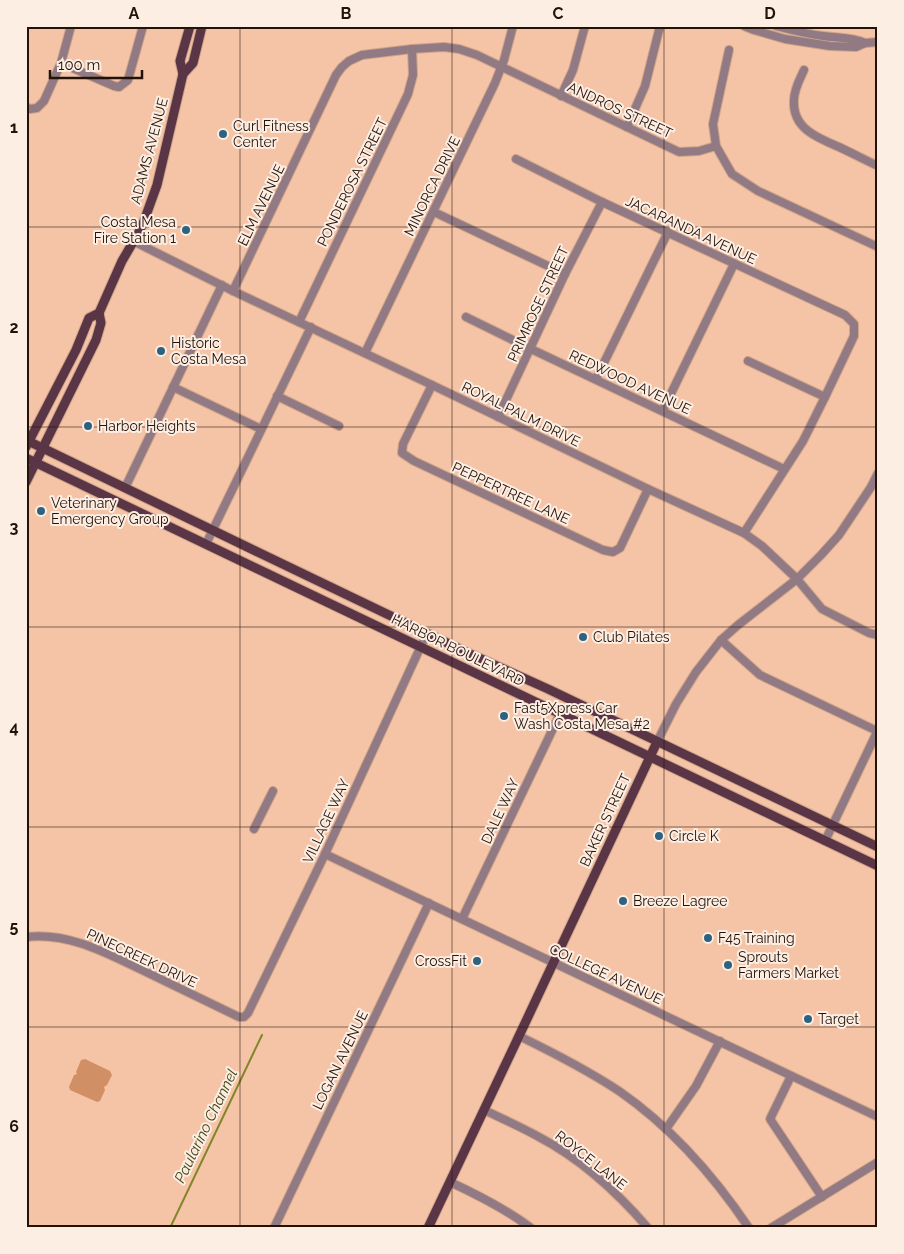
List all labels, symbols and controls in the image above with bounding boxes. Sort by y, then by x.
text: A [129,4,140,23]
text: B [341,4,352,23]
text: C [553,4,564,23]
text: D [764,4,776,23]
scale bar [50,48,142,80]
text: 100 m [58,56,100,74]
street label: ANDROS STREET [565,79,675,141]
street label: ADAMS AVENUE [127,96,171,206]
street label: PONDEROSA STREET [314,115,390,249]
text: 1 [10,118,18,137]
place label: Curl Fitness Center [233,118,309,150]
marker: Curl Fitness Center [217,128,229,140]
street label: MINORCA DRIVE [401,134,463,238]
street label: ELM AVENUE [234,162,288,248]
street label: JACARANDA AVENUE [623,193,759,267]
place label: Costa Mesa Fire Station 1 [94,214,176,246]
marker: Costa Mesa Fire Station 1 [180,224,192,236]
street label: PRIMROSE STREET [504,243,572,364]
text: 2 [9,318,19,337]
place label: Historic Costa Mesa [171,335,246,367]
marker: Historic Costa Mesa [155,345,167,357]
street label: REDWOOD AVENUE [567,347,693,417]
street label: ROYAL PALM DRIVE [459,378,583,450]
place label: Harbor Heights [98,418,196,434]
marker: Harbor Heights [82,420,94,432]
street label: PEPPERTREE LANE [450,459,572,527]
place label: Veterinary Emergency Group [51,495,169,527]
marker: Veterinary Emergency Group [35,505,47,517]
text: 3 [10,518,19,537]
street label: HARBOR BOULEVARD [389,611,527,689]
place label: Club Pilates [593,629,670,645]
marker: Club Pilates [577,631,589,643]
place label: Fast5Xpress Car Wash Costa Mesa #2 [514,700,650,732]
marker: Fast5Xpress Car Wash Costa Mesa #2 [498,710,510,722]
text: 4 [9,718,19,737]
street label: BAKER STREET [576,771,634,869]
street label: VILLAGE WAY [299,776,353,866]
street label: DALE WAY [478,776,522,846]
place label: Circle K [669,828,719,844]
marker: Circle K [653,830,665,842]
place label: Breeze Lagree [633,893,727,909]
marker: Breeze Lagree [617,895,629,907]
text: 5 [10,917,19,936]
street label: PINECREEK DRIVE [84,925,200,991]
place label: F45 Training [718,930,795,946]
marker: F45 Training [702,932,714,944]
street label: COLLEGE AVENUE [547,941,665,1007]
place label: Sprouts Farmers Market [738,949,839,981]
place label: CrossFit [415,953,467,969]
marker: CrossFit [471,955,483,967]
marker: Sprouts Farmers Market [722,959,734,971]
street label: LOGAN AVENUE [309,1008,371,1112]
place label: Target [818,1011,859,1027]
marker: Target [802,1013,814,1025]
water label: Paularino Channel [171,1066,241,1186]
text: 6 [9,1117,19,1136]
street label: ROYCE LANE [552,1127,630,1193]

